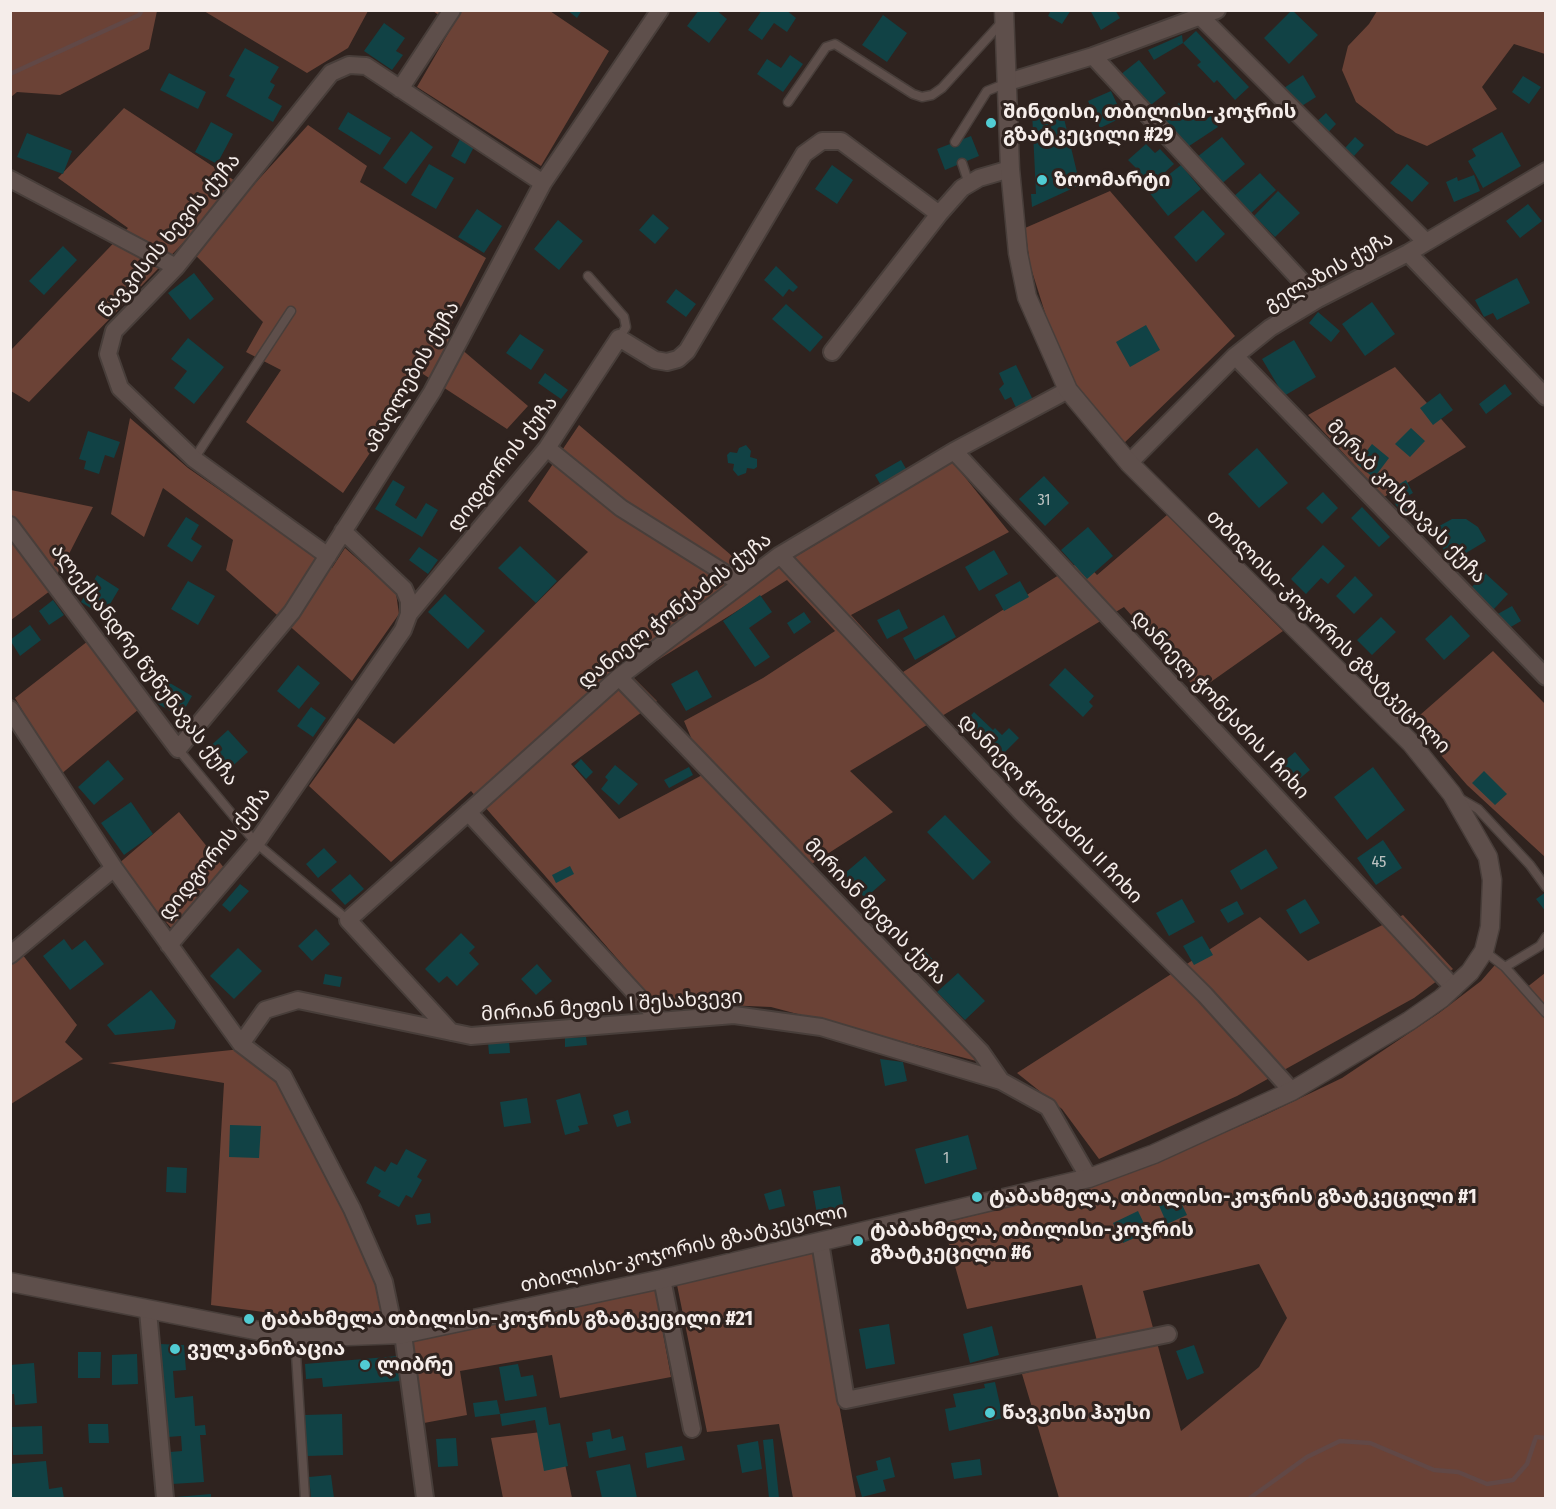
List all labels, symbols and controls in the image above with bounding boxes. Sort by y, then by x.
place label: შინდისი, თბილისი-კოჯრის გზატკეცილი #29 [1003,100,1296,147]
marker: შინდისი, თბილისი-კოჯრის გზატკეცილი #29 [984,116,998,130]
street label: წავკისის ხევის ქუჩა [94,149,246,323]
place label: ზოომარტი [1054,168,1170,192]
marker: ზოომარტი [1035,173,1049,187]
street label: გელაზის ქუჩა [1260,227,1398,317]
street label: ამაღლების ქუჩა [359,297,465,457]
street label: დიდგორის ქუჩა [443,392,563,536]
street label: მერაბ კოსტავას ქუჩა [1321,415,1491,589]
house number: 31 [1037,491,1051,511]
street label: თბილისი-კოჯორის გზატკეცილი [1201,505,1455,759]
street label: დანიელ ჭონქაძის ქუჩა [573,528,777,694]
street label: ალექსანდრე წუწუნავას ქუჩა [45,539,243,791]
street label: დანიელ ჭონქაძის I ჩიხი [1126,606,1314,804]
street label: დანიელ ჭონქაძის II ჩიხი [953,709,1147,909]
street label: დიდგორის ქუჩა [154,782,276,926]
street label: მირიან მეფის ქუჩა [799,834,951,990]
house number: 45 [1372,853,1386,873]
street label: მირიან მეფის I შესახვევი [480,985,744,1027]
house number: 1 [943,1149,949,1169]
place label: ტაბახმელა, თბილისი-კოჯრის გზატკეცილი #1 [989,1185,1477,1209]
marker: ტაბახმელა, თბილისი-კოჯრის გზატკეცილი #1 [970,1190,984,1204]
street label: თბილისი-კოჯორის გზატკეცილი [518,1200,850,1298]
place label: ტაბახმელა, თბილისი-კოჯრის გზატკეცილი #6 [870,1218,1194,1265]
marker: ტაბახმელა, თბილისი-კოჯრის გზატკეცილი #6 [851,1234,865,1248]
place label: ტაბახმელა თბილისი-კოჯრის გზატკეცილი #21 [261,1307,753,1331]
marker: ტაბახმელა თბილისი-კოჯრის გზატკეცილი #21 [242,1312,256,1326]
place label: ვულკანიზაცია [187,1337,345,1361]
marker: ვულკანიზაცია [168,1342,182,1356]
place label: ლიბრე [377,1353,454,1377]
marker: ლიბრე [358,1358,372,1372]
place label: წავკისი ჰაუსი [1002,1401,1151,1425]
marker: წავკისი ჰაუსი [983,1406,997,1420]

